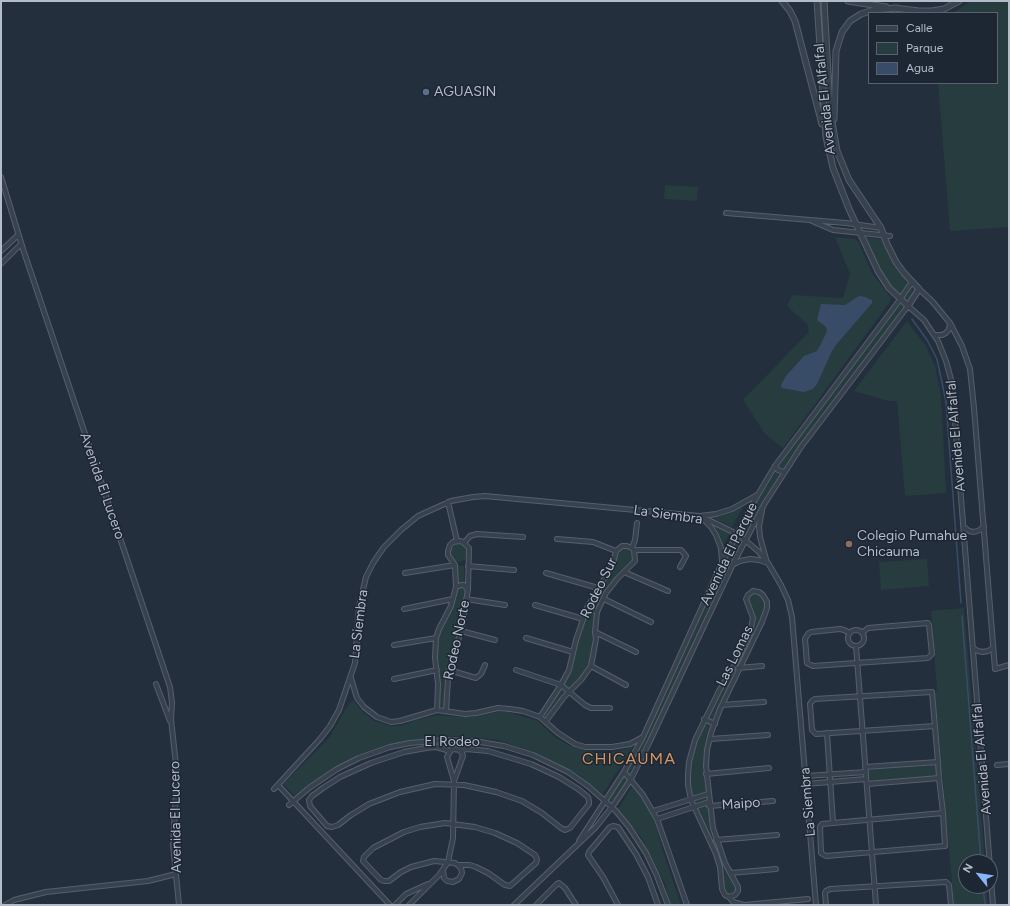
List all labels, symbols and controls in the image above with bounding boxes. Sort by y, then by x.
legend [868,12,998,84]
text: Calle [906,21,933,35]
text: Parque [906,41,943,55]
street label: Avenida El Alfalfal [811,42,839,156]
text: Agua [906,61,934,75]
place label: AGUASIN [434,84,496,100]
marker: AGUASIN [421,87,431,97]
street label: Avenida El Alfalfal [943,379,969,493]
street label: Avenida El Lucero [76,430,128,542]
street label: Avenida El Parque [697,500,761,608]
street label: La Siembra [632,502,704,528]
place label: Colegio Pumahue Chicauma [857,528,967,560]
marker: Colegio Pumahue Chicauma [844,539,854,549]
street label: Rodeo Sur [577,555,621,621]
street label: La Siembra [346,589,372,659]
street label: Rodeo Norte [440,599,474,681]
street label: Las Lomas [713,623,757,689]
street label: Avenida El Alfalfal [969,702,995,816]
street label: El Rodeo [424,734,480,750]
district label: CHICAUMA [582,749,676,769]
street label: Avenida El Lucero [167,761,185,873]
street label: La Siembra [797,767,819,837]
street label: Maipo [721,794,761,814]
north arrow [958,854,998,894]
text: N [960,861,976,875]

